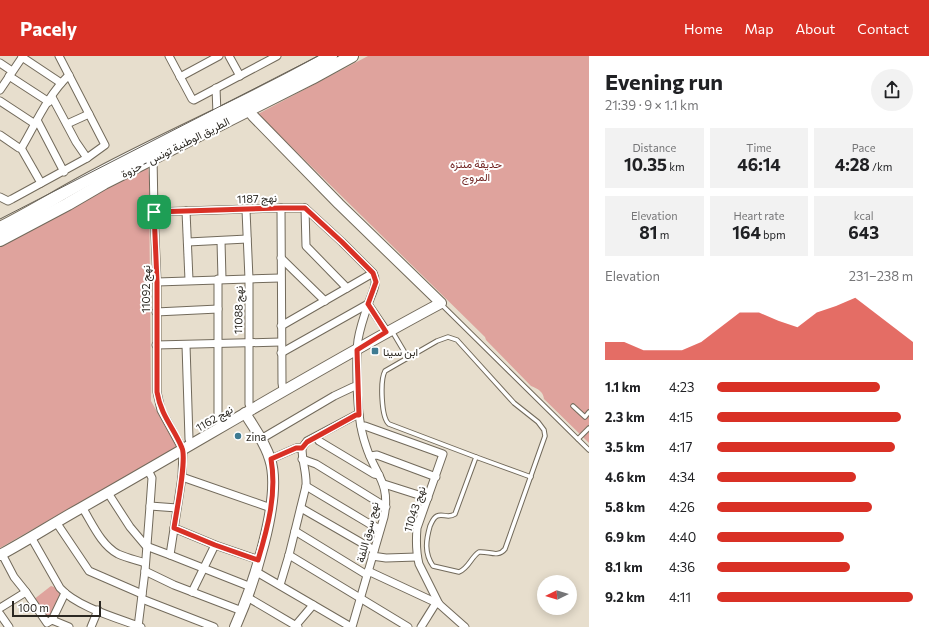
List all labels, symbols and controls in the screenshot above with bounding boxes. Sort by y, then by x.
text: Pacely [20,17,77,40]
text: Home [684,20,723,37]
text: Map [745,20,773,37]
text: About [795,20,835,37]
text: Contact [857,20,909,37]
text: Evening run [605,68,723,95]
button: share [871,69,913,111]
text: 21:39 · 9 × 1.1 km [605,97,698,113]
street label: الطريق الوطنية تونس - حزوة [119,114,232,181]
text: Distance [632,141,676,154]
text: Time [746,141,772,154]
text: Pace [852,141,876,154]
text: 10.35 [624,154,667,175]
text: 46:14 [737,154,781,175]
text: 4:28 [835,154,870,175]
park label: حديقة منتزه المروج [450,157,502,185]
text: km [667,160,685,173]
text: /km [870,160,892,173]
street label: نهج 1187 [237,191,277,207]
pin [137,195,171,229]
icon: arrive [143,201,165,223]
text: Elevation [631,209,678,222]
text: Heart rate [733,209,785,222]
text: kcal [854,209,874,222]
text: 81 [639,222,658,243]
text: 164 [732,222,761,243]
text: 643 [848,222,879,243]
text: m [658,228,669,241]
text: bpm [761,228,786,241]
street label: نهج 11092 [139,265,154,313]
text: Elevation [605,268,660,284]
text: 231–238 m [849,268,913,284]
street label: نهج 11088 [231,286,247,334]
place label: ابن سينا [383,345,418,359]
marker: ابن سينا [370,346,380,356]
text: 1.1 km [605,379,641,395]
text: 4:23 [669,379,695,395]
street label: نهج 1162 [193,402,236,435]
text: 2.3 km [605,409,645,425]
text: 4:15 [669,409,693,425]
place label: zina [246,430,266,443]
marker: zina [233,431,243,441]
text: 3.5 km [605,439,645,455]
text: 4:17 [669,439,692,455]
text: 4.6 km [605,469,646,485]
text: 4:34 [669,469,695,485]
street label: نهج 11043 [400,484,429,534]
text: 5.8 km [605,499,645,515]
text: 4:26 [669,499,695,515]
street label: نهج سوق اللفة [353,500,383,564]
text: 6.9 km [605,529,645,545]
text: 4:40 [669,529,696,545]
text: 8.1 km [605,559,643,575]
text: 4:36 [669,559,695,575]
north arrow [537,575,577,615]
map controls [537,575,577,615]
text: 9.2 km [605,589,645,605]
text: 4:11 [669,589,691,605]
scale bar [12,599,101,618]
text: 100 m [18,601,49,614]

